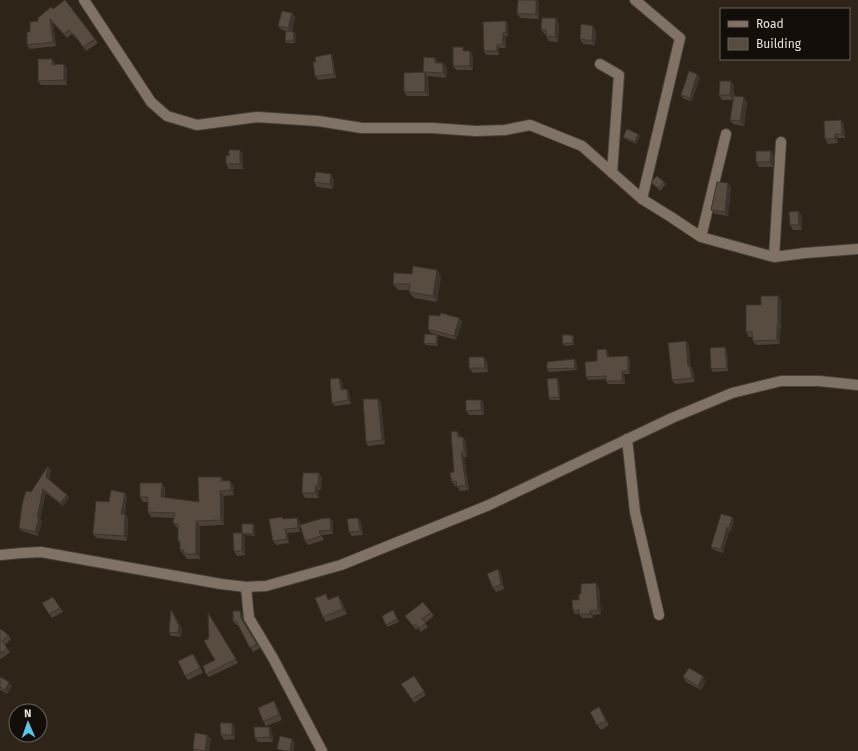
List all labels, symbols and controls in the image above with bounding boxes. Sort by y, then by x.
legend [720,8,850,60]
text: Road [756,17,784,31]
text: Building [756,37,802,51]
north arrow [8,703,48,743]
text: N [24,707,32,720]

